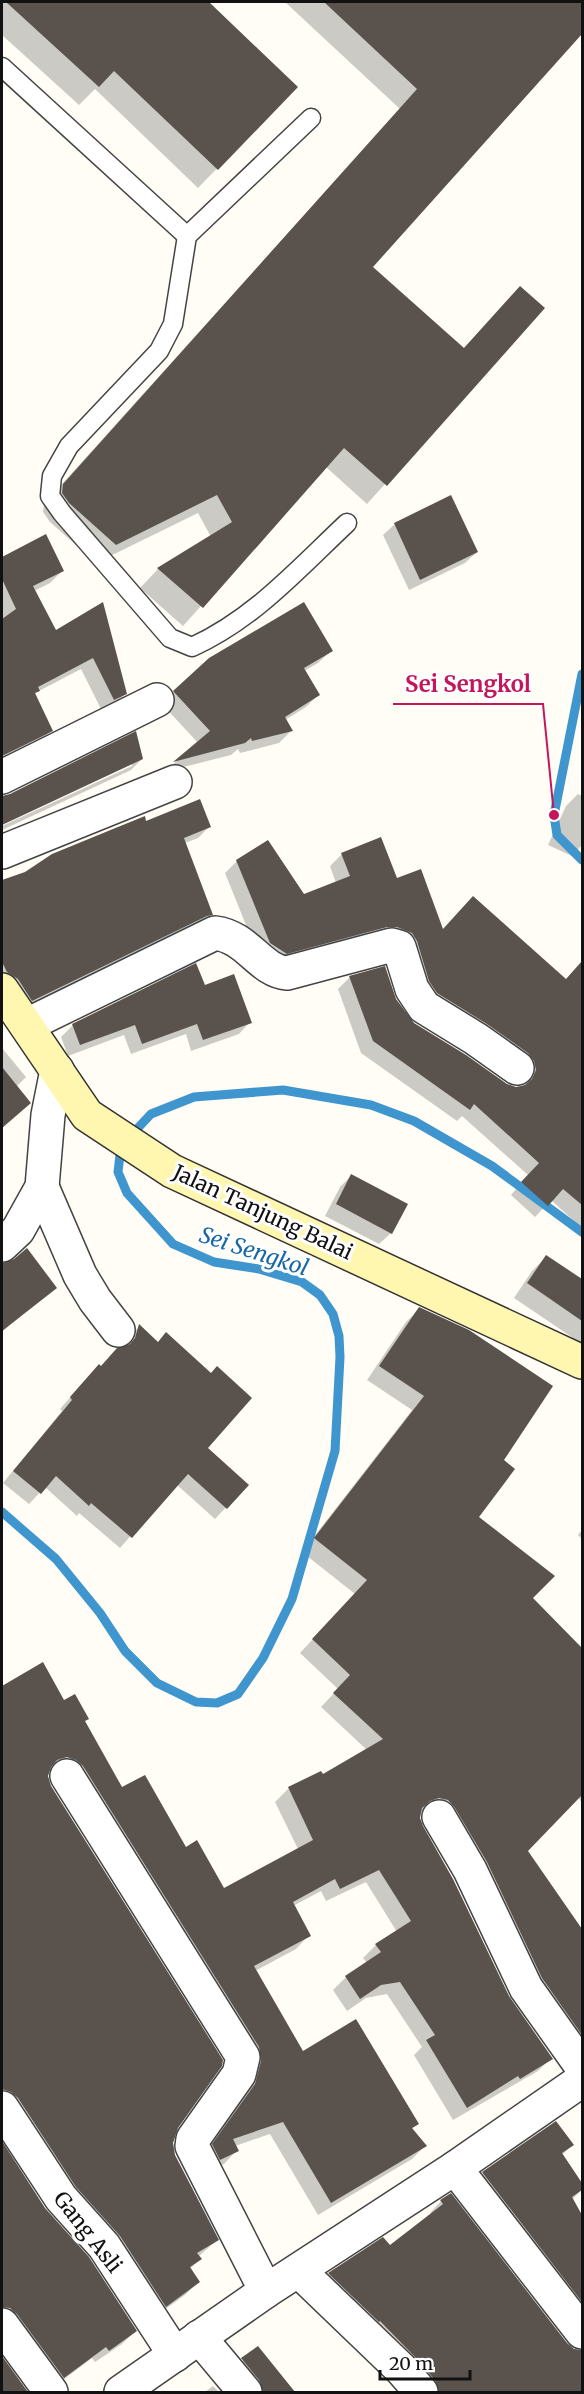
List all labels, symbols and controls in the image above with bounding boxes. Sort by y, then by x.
callout: Sei Sengkol [393,664,543,704]
text: Sei Sengkol [405,670,531,698]
street label: Jalan Tanjung Balai [168,1158,357,1266]
water label: Sei Sengkol [196,1220,312,1282]
street label: Gang Asli [48,2186,128,2278]
scale bar [380,2343,470,2381]
text: 20 m [389,2352,433,2375]

